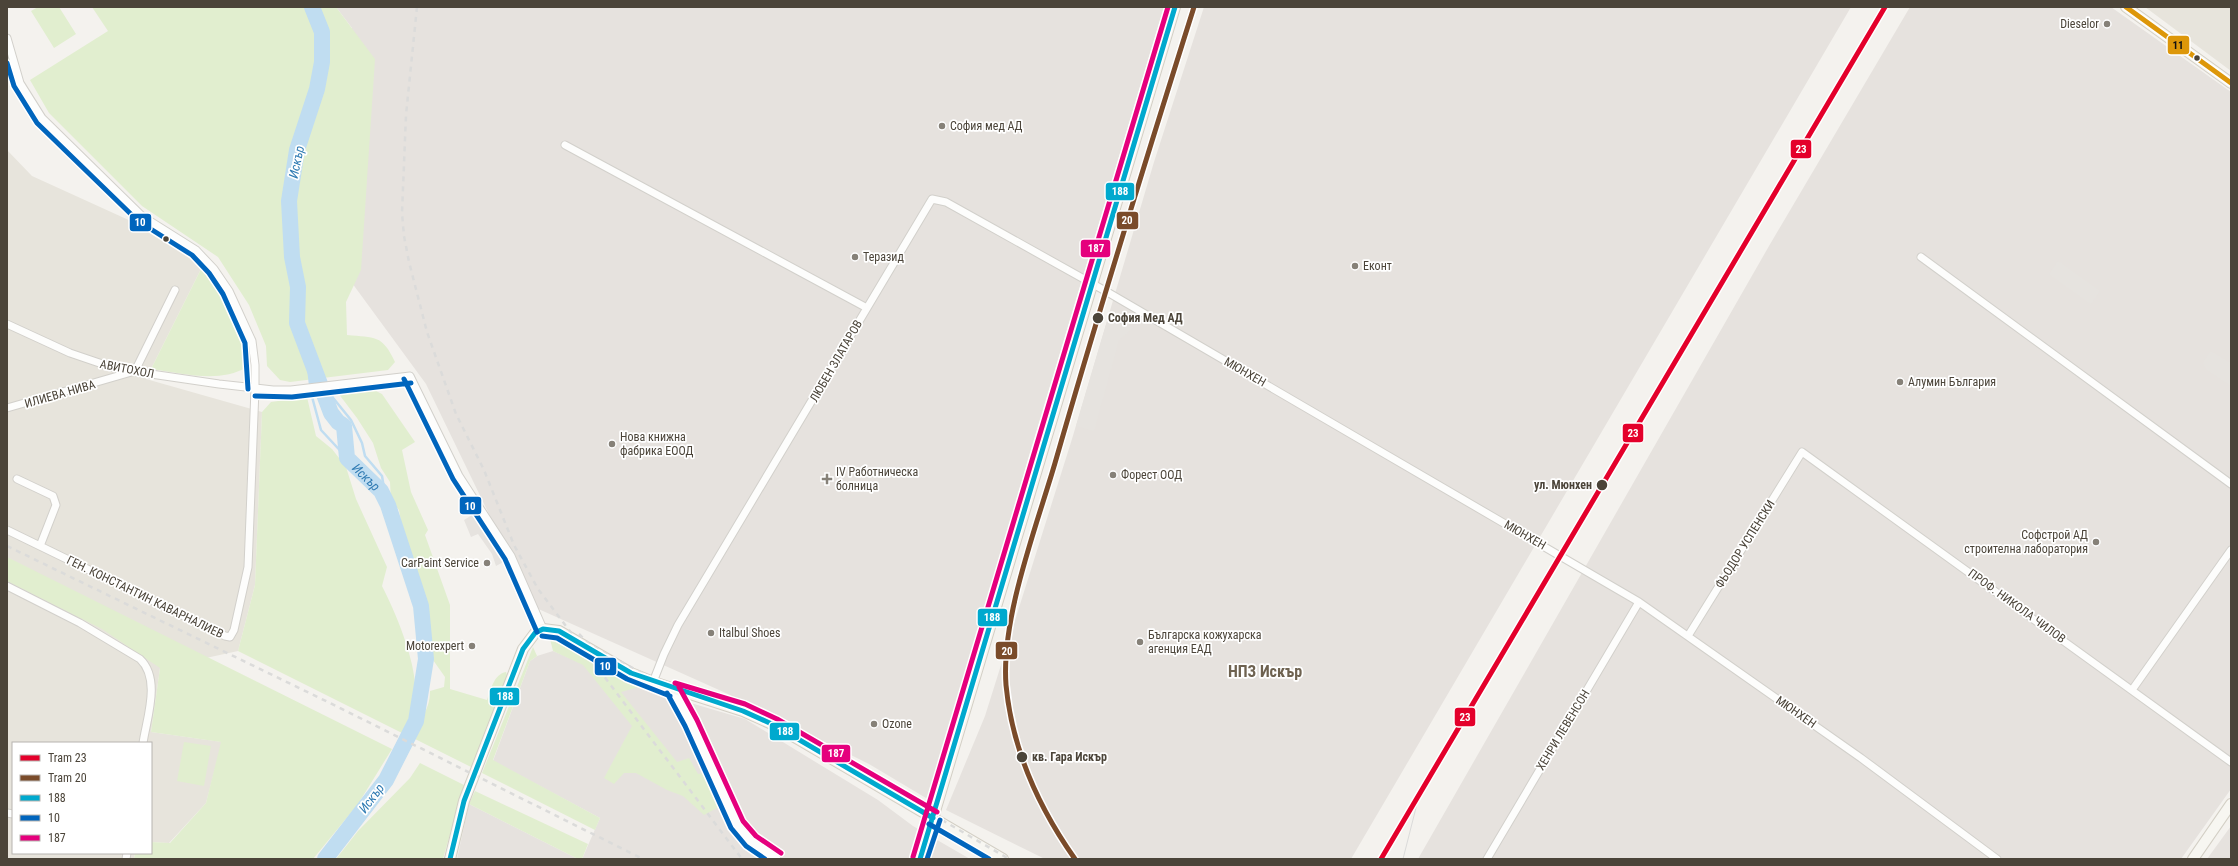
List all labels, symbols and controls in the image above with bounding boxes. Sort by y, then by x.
place label: Dieselor [2060,17,2099,31]
marker: Dieselor [2102,19,2112,29]
line badge: 11 [2167,35,2190,55]
text: 11 [2172,39,2184,52]
unlabelled marker [2192,53,2202,63]
place label: София мед АД [950,119,1023,133]
marker: София мед АД [937,121,947,131]
line badge: 23 [1790,139,1812,159]
text: 23 [1795,143,1807,156]
water label: Искър [286,145,307,180]
line badge: 188 [1105,182,1135,201]
text: 188 [1112,185,1129,198]
line badge: 20 [1116,211,1139,230]
line badge: 10 [129,213,152,232]
text: 20 [1121,214,1133,227]
text: 10 [134,216,146,229]
unlabelled marker [161,234,171,244]
line badge: 187 [1080,239,1111,258]
text: 187 [1088,242,1105,255]
place label: Теразид [863,250,904,264]
marker: Теразид [850,252,860,262]
place label: Еконт [1363,259,1392,273]
marker: Еконт [1350,261,1360,271]
marker: София Мед АД [1091,311,1105,325]
place label: София Мед АД [1108,311,1183,325]
street label: ЛЮБЕН ЗЛАТАРОВ [807,318,865,404]
street label: МЮНХЕН [1222,354,1268,390]
street label: АВИТОХОЛ [99,357,155,381]
place label: Алумин България [1908,375,1996,389]
street label: ИЛИЕВА НИВА [23,377,97,411]
marker: Алумин България [1895,377,1905,387]
line badge: 23 [1622,423,1644,443]
text: 23 [1627,427,1639,440]
place label: Нова книжна фабрика ЕООД [620,430,694,458]
marker: Нова книжна фабрика ЕООД [607,439,617,449]
water label: Искър [349,460,383,494]
place label: IV Работническа болница [836,465,919,493]
place label: Форест ООД [1121,468,1182,482]
marker: Форест ООД [1108,470,1118,480]
marker: IV Работническа болница [821,473,833,485]
place label: ул. Мюнхен [1534,478,1592,492]
marker: ул. Мюнхен [1595,478,1609,492]
line badge: 10 [459,496,482,515]
street label: ФЬОДОР УСПЕНСКИ [1712,497,1778,591]
text: 10 [464,500,476,513]
street label: МЮНХЕН [1502,517,1548,553]
place label: Софстрой АД строителна лаборатория [1964,528,2088,556]
marker: Софстрой АД строителна лаборатория [2091,537,2101,547]
street label: ГЕН. КОНСТАНТИН КАВАРНАЛИЕВ [64,553,226,641]
place label: CarPaint Service [401,556,479,570]
marker: CarPaint Service [482,558,492,568]
street label: ПРОФ. НИКОЛА ЧИЛОВ [1966,566,2068,646]
line badge: 188 [977,608,1008,627]
text: 188 [984,611,1001,624]
place label: Italbul Shoes [719,626,780,640]
marker: Italbul Shoes [706,628,716,638]
place label: Българска кожухарска агенция ЕАД [1148,628,1262,656]
marker: Българска кожухарска агенция ЕАД [1135,637,1145,647]
place label: Motorexpert [406,639,464,653]
marker: Motorexpert [467,641,477,651]
line badge: 20 [995,641,1018,660]
text: 20 [1001,645,1013,658]
line badge: 10 [594,657,617,676]
text: 10 [599,660,611,673]
district label: НПЗ Искър [1228,662,1302,681]
line badge: 188 [489,687,520,706]
street label: ХЕНРИ ЛЕВЕНСОН [1533,687,1593,773]
text: 188 [497,690,514,703]
street label: МЮНХЕН [1773,693,1819,731]
line badge: 23 [1454,707,1476,727]
text: 23 [1459,711,1471,724]
place label: Ozone [882,717,912,731]
marker: Ozone [869,719,879,729]
line badge: 188 [769,722,800,741]
text: 188 [777,725,794,738]
legend [12,742,152,854]
line badge: 187 [821,744,851,763]
text: 187 [828,747,845,760]
marker: кв. Гара Искър [1015,750,1029,764]
place label: кв. Гара Искър [1032,750,1107,764]
text: Tram 23 [48,751,87,765]
text: Tram 20 [48,771,87,785]
water label: Искър [356,781,387,816]
text: 188 [48,791,66,805]
text: 10 [48,811,60,825]
text: 187 [48,831,66,845]

